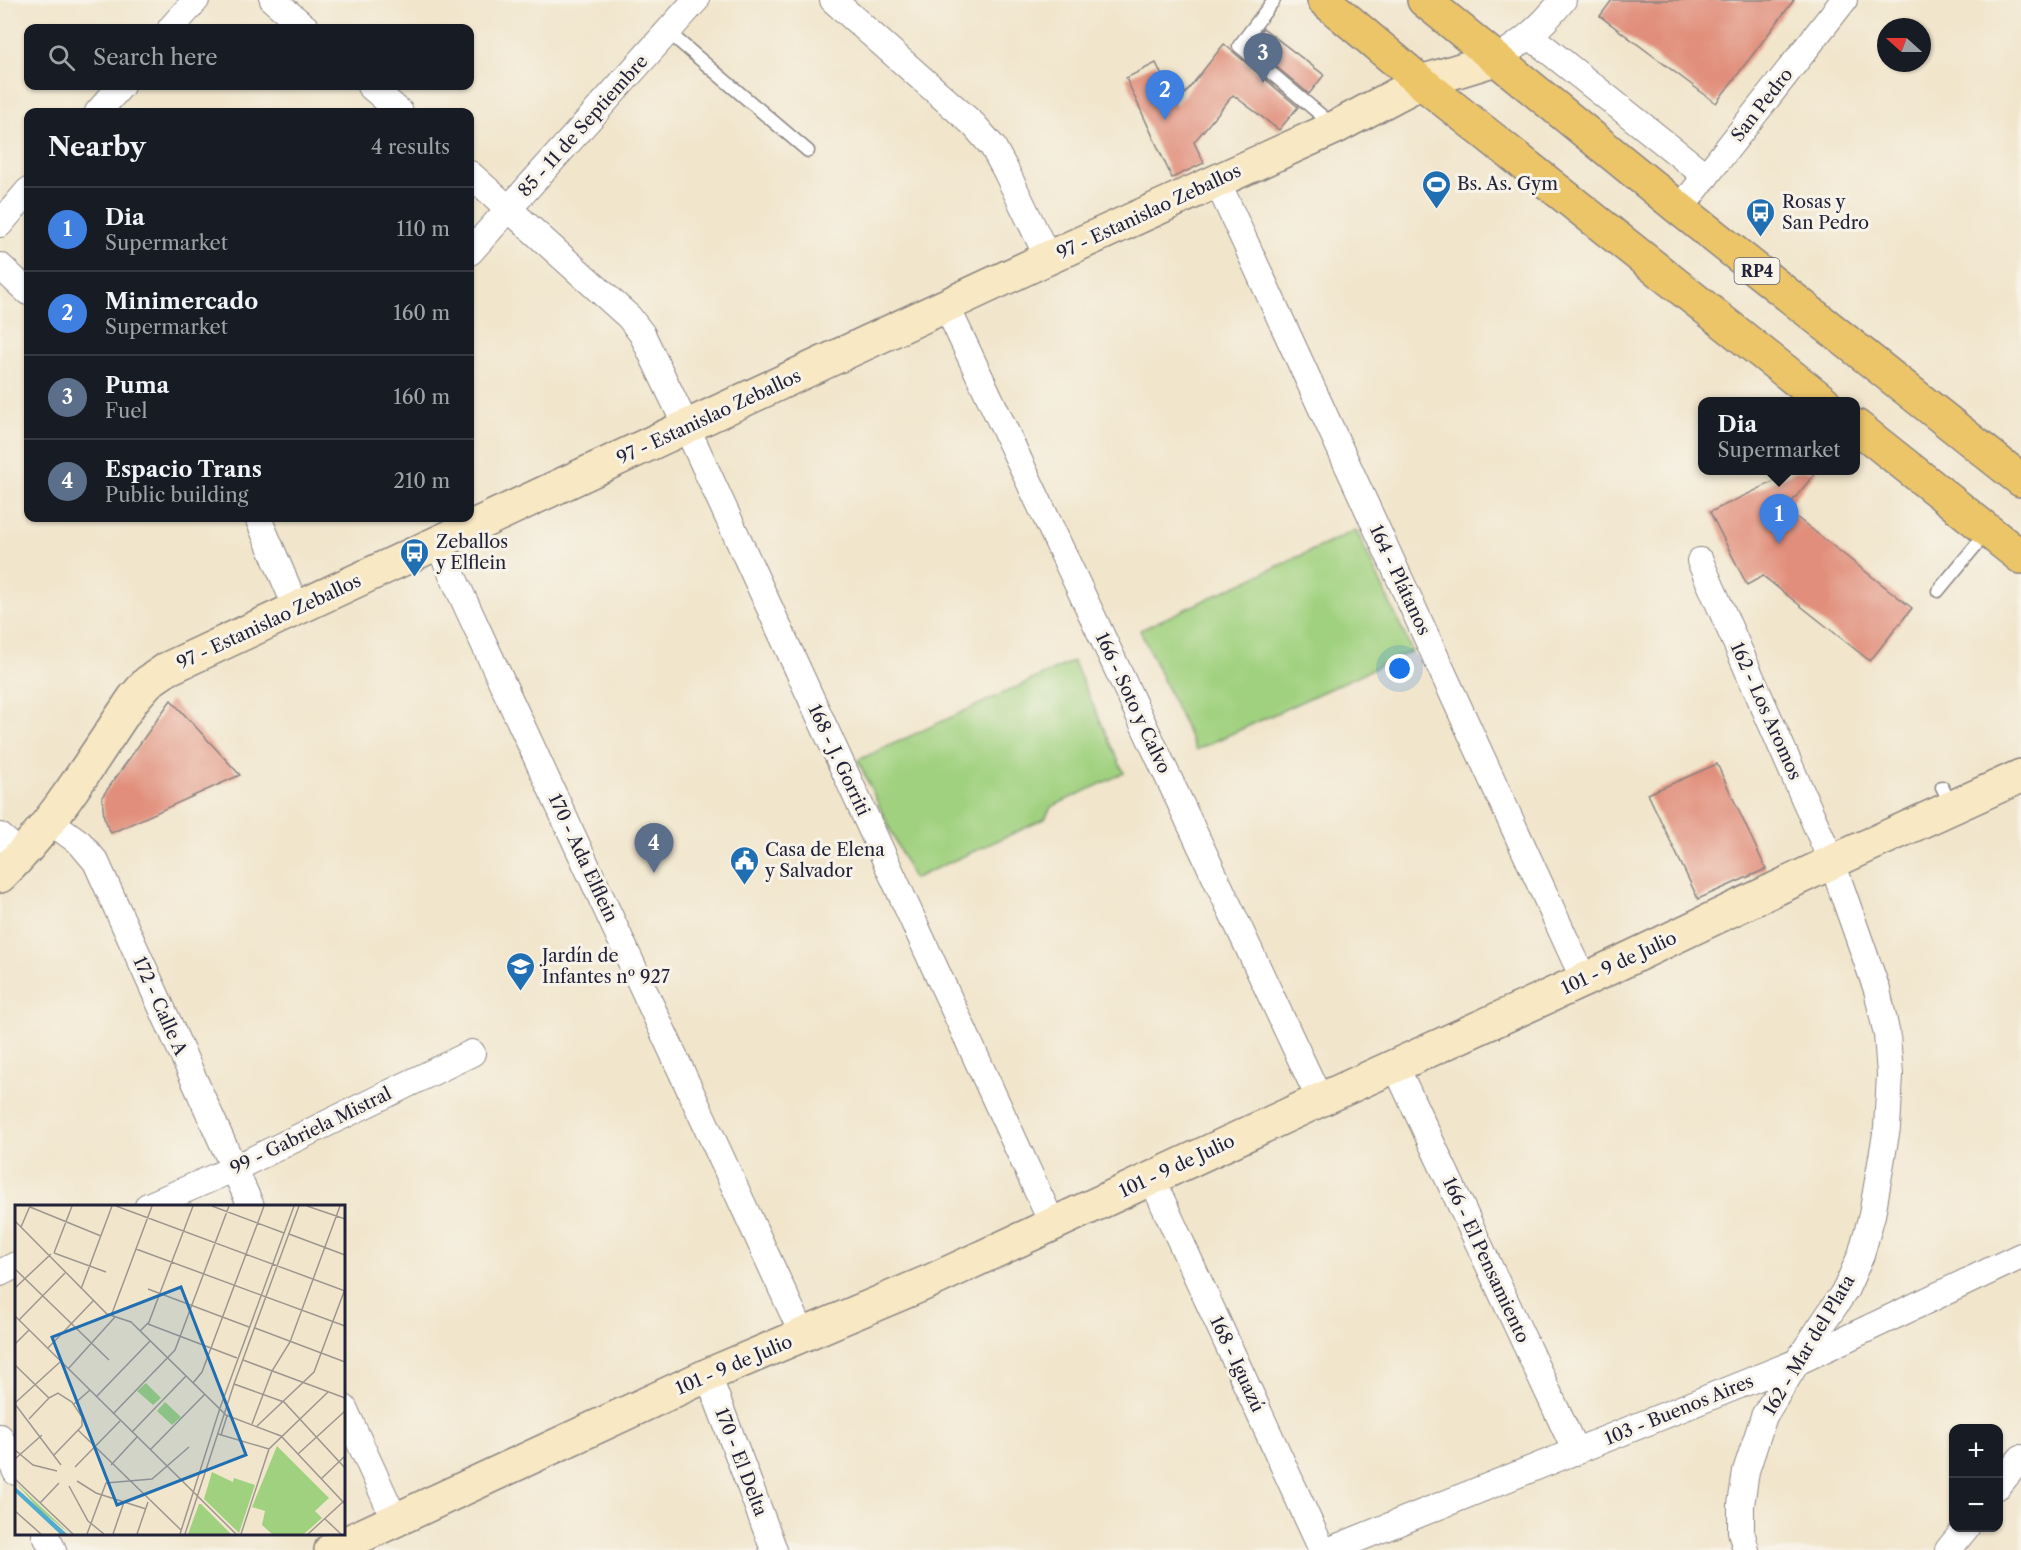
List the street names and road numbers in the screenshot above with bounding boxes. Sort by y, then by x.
street label: 85 - 11 de Septiembre [514,51,652,201]
street label: San Pedro [1727,64,1797,146]
street label: 97 - Estanislao Zeballos [1053,160,1245,264]
road number: RP4 [1734,258,1780,284]
street label: 97 - Estanislao Zeballos [613,365,805,469]
street label: 164 - Plátanos [1365,521,1435,639]
street label: 97 - Estanislao Zeballos [173,570,365,674]
street label: 166 - Soto y Calvo [1091,629,1175,777]
street label: 162 - Los Aromos [1726,639,1806,783]
street label: 168 - J. Gorriti [804,701,875,820]
street label: 170 - Ada Elflein [544,790,622,926]
street label: 101 - 9 de Julio [1558,927,1680,999]
street label: 172 - Calle A [128,953,192,1060]
street label: 99 - Gabriela Mistral [227,1082,395,1180]
street label: 101 - 9 de Julio [1116,1130,1238,1202]
street label: 166 - El Pensamiento [1438,1174,1534,1346]
street label: 162 - Mar del Plata [1758,1270,1860,1419]
street label: 168 - Iguazú [1205,1313,1269,1416]
street label: 101 - 9 de Julio [672,1331,796,1399]
street label: 103 - Buenos Aires [1601,1370,1757,1450]
street label: 170 - El Delta [710,1405,772,1520]

